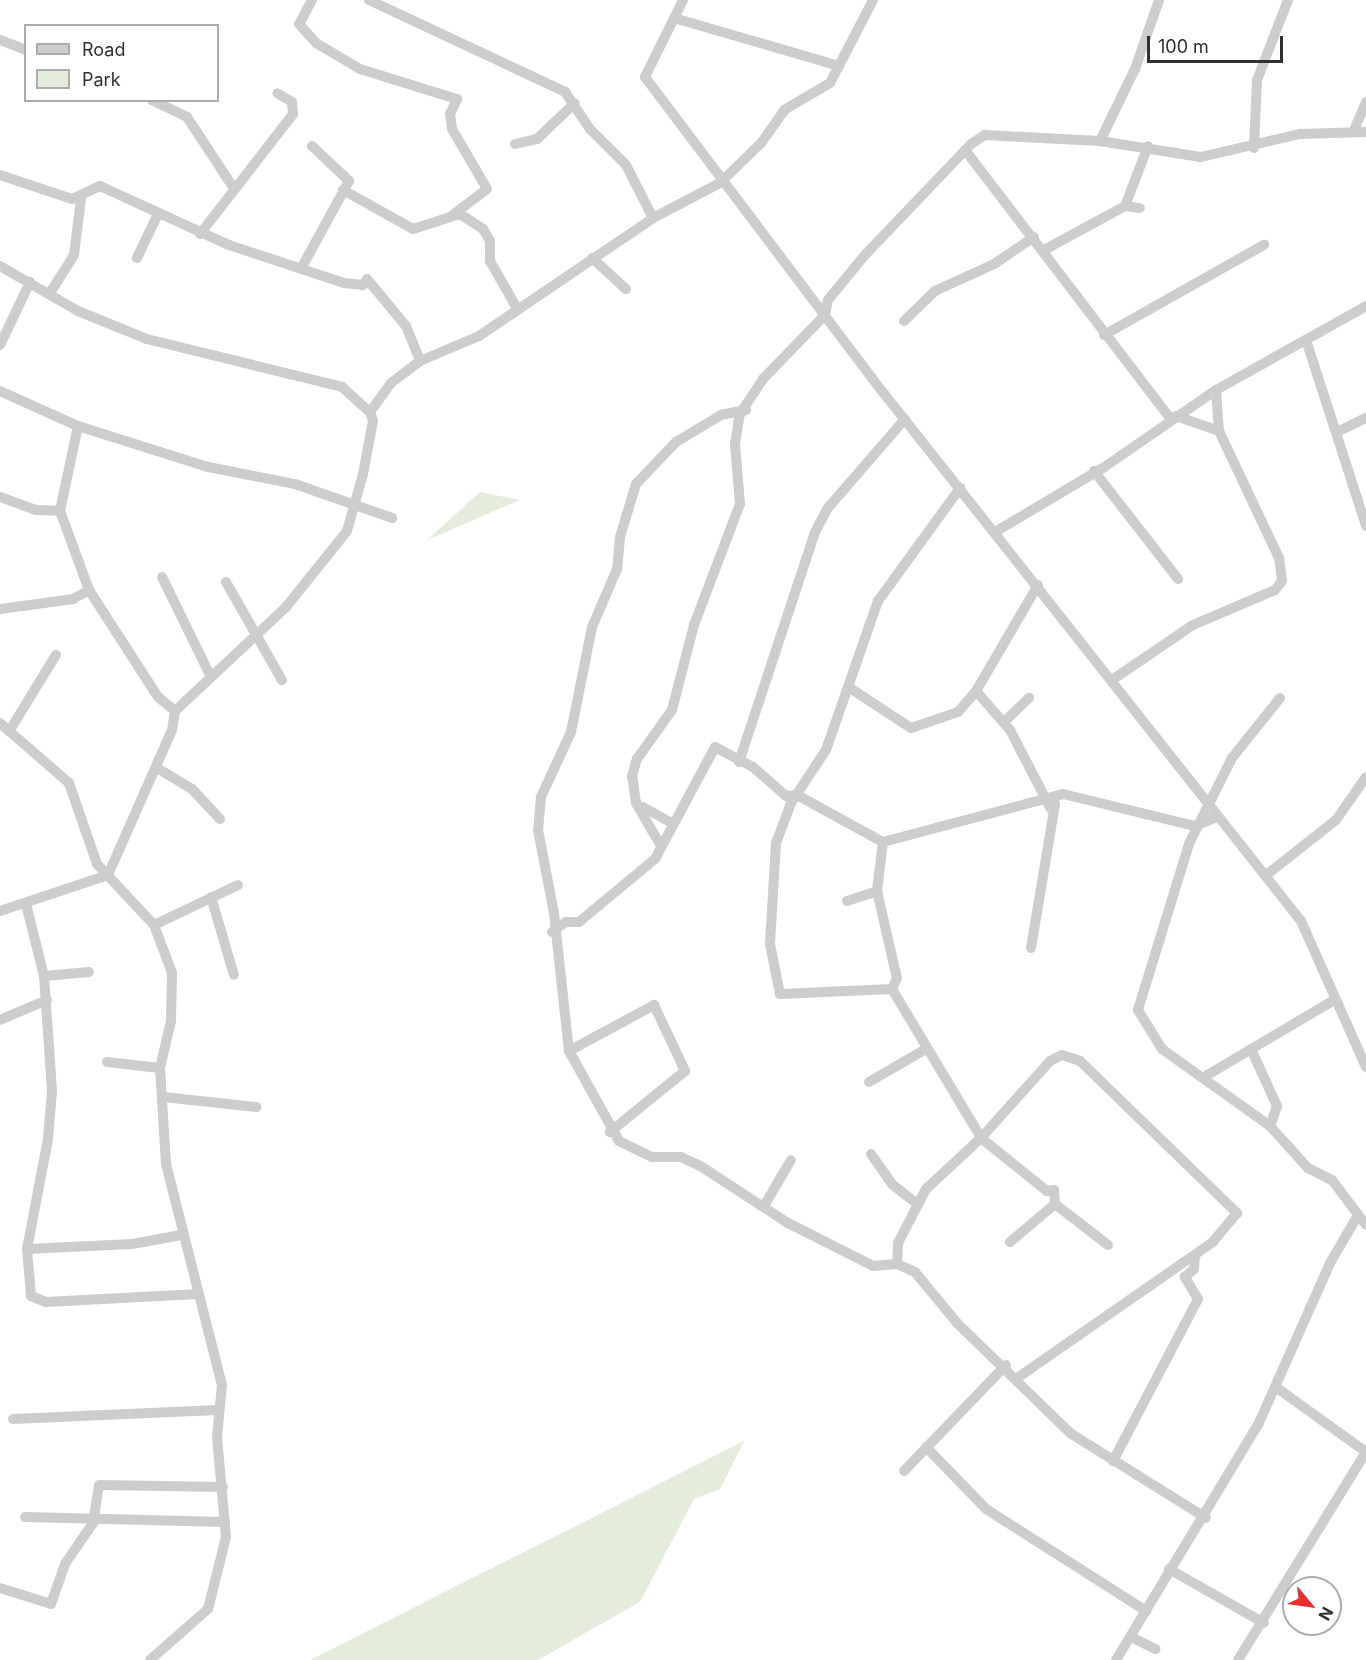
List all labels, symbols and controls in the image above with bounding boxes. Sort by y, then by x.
legend [24,24,219,102]
scale bar [1150,24,1286,62]
text: 100 m [1158,36,1209,57]
text: Road [82,39,125,60]
text: Park [82,69,121,90]
north arrow [1282,1576,1342,1636]
text: N [1314,1604,1338,1624]

